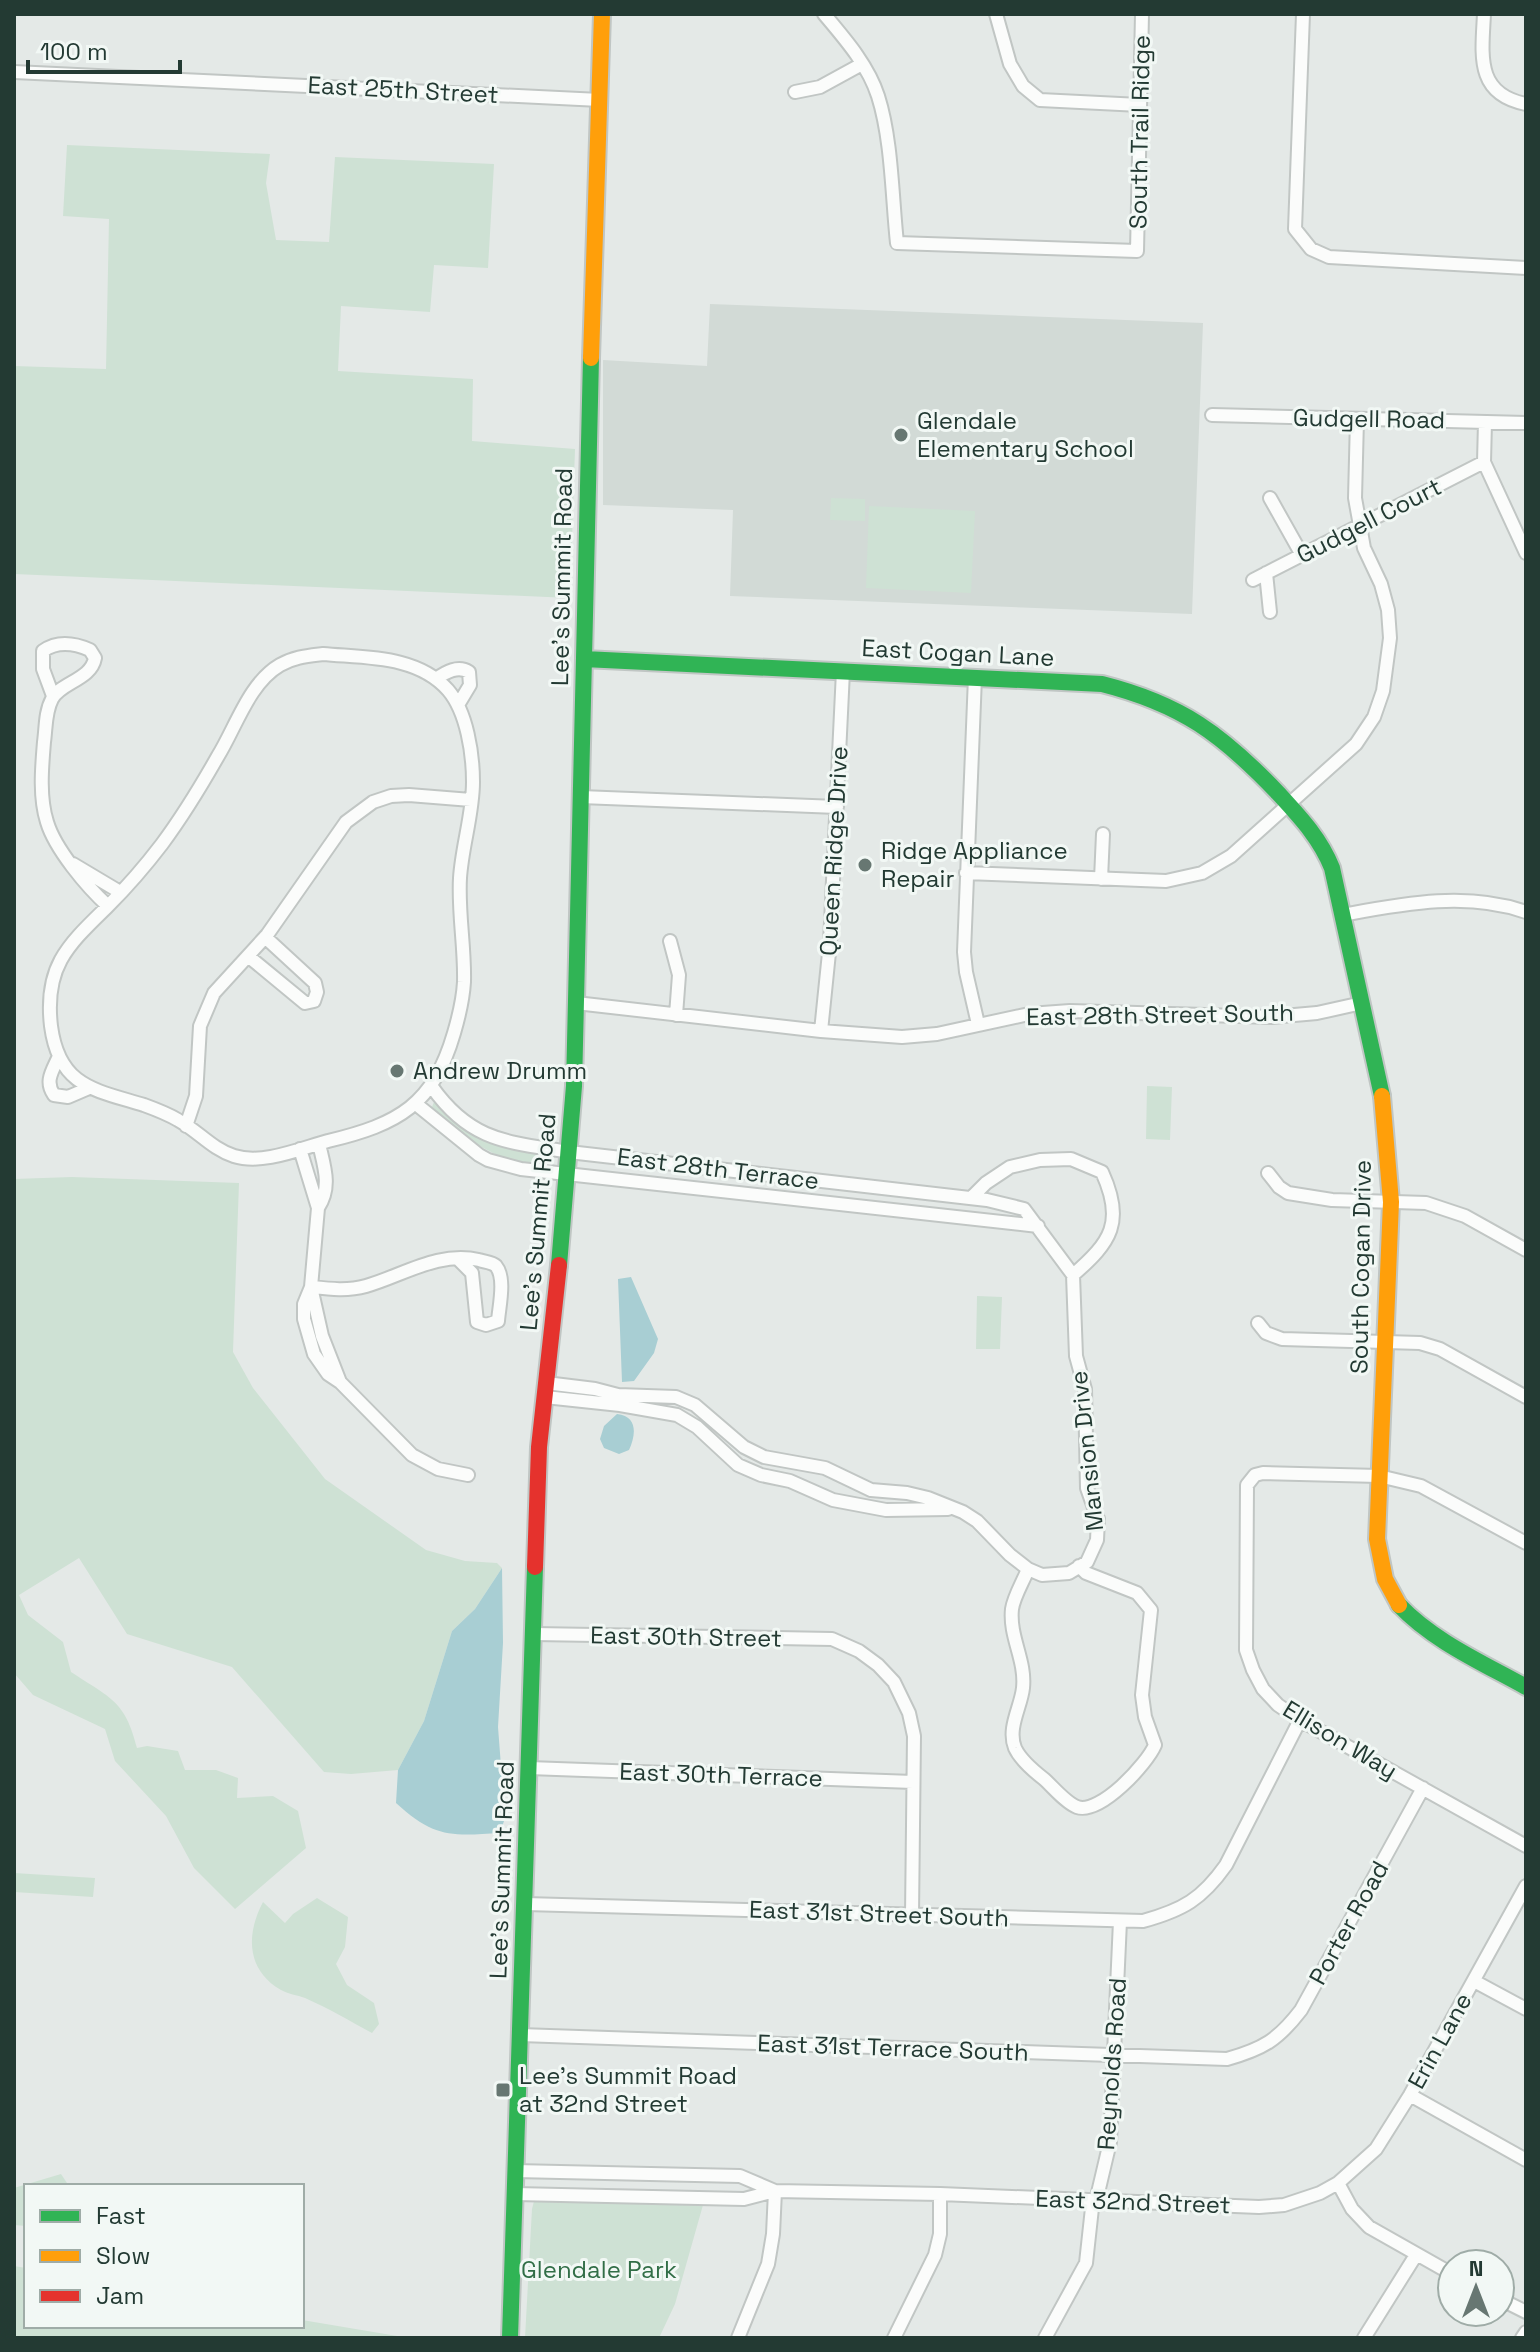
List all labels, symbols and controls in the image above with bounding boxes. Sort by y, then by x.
scale bar [28,24,180,74]
street label: South Trail Ridge [1122,35,1157,229]
text: 100 m [40,36,108,67]
street label: East 25th Street [307,69,499,110]
street label: Gudgell Road [1293,402,1445,435]
place label: Glendale Elementary School [917,405,1134,464]
marker: Glendale Elementary School [892,426,910,444]
street label: Lee's Summit Road [544,468,579,686]
street label: Gudgell Court [1291,471,1446,570]
street label: East Cogan Lane [861,632,1055,673]
street label: Queen Ridge Drive [813,745,854,957]
place label: Ridge Appliance Repair [881,835,1068,894]
marker: Ridge Appliance Repair [856,856,874,874]
street label: East 28th Street South [1026,997,1294,1032]
place label: Andrew Drumm [413,1055,587,1086]
marker: Andrew Drumm [388,1062,406,1080]
street label: Lee's Summit Road [513,1112,562,1332]
street label: East 28th Terrace [615,1141,821,1196]
street label: South Cogan Drive [1343,1160,1378,1374]
street label: Mansion Drive [1063,1369,1110,1533]
street label: East 30th Street [590,1619,782,1654]
street label: Ellison Way [1277,1693,1403,1786]
street label: East 30th Terrace [619,1755,823,1794]
street label: Lee's Summit Road [482,1760,521,1979]
street label: Porter Road [1302,1855,1395,1990]
street label: East 31st Street South [749,1893,1010,1934]
street label: Reynolds Road [1090,1977,1133,2151]
street label: Erin Lane [1401,1987,1479,2094]
street label: East 31st Terrace South [757,2027,1029,2068]
place label: Lee's Summit Road at 32nd Street [519,2060,737,2119]
marker: Lee's Summit Road at 32nd Street [494,2081,512,2099]
street label: East 32nd Street [1035,2183,1231,2220]
legend [24,2184,304,2328]
text: Fast [96,2200,146,2231]
text: Slow [96,2240,150,2271]
north arrow [1436,2248,1516,2328]
park label: Glendale Park [521,2254,677,2285]
text: N [1469,2254,1483,2282]
text: Jam [96,2280,144,2311]

